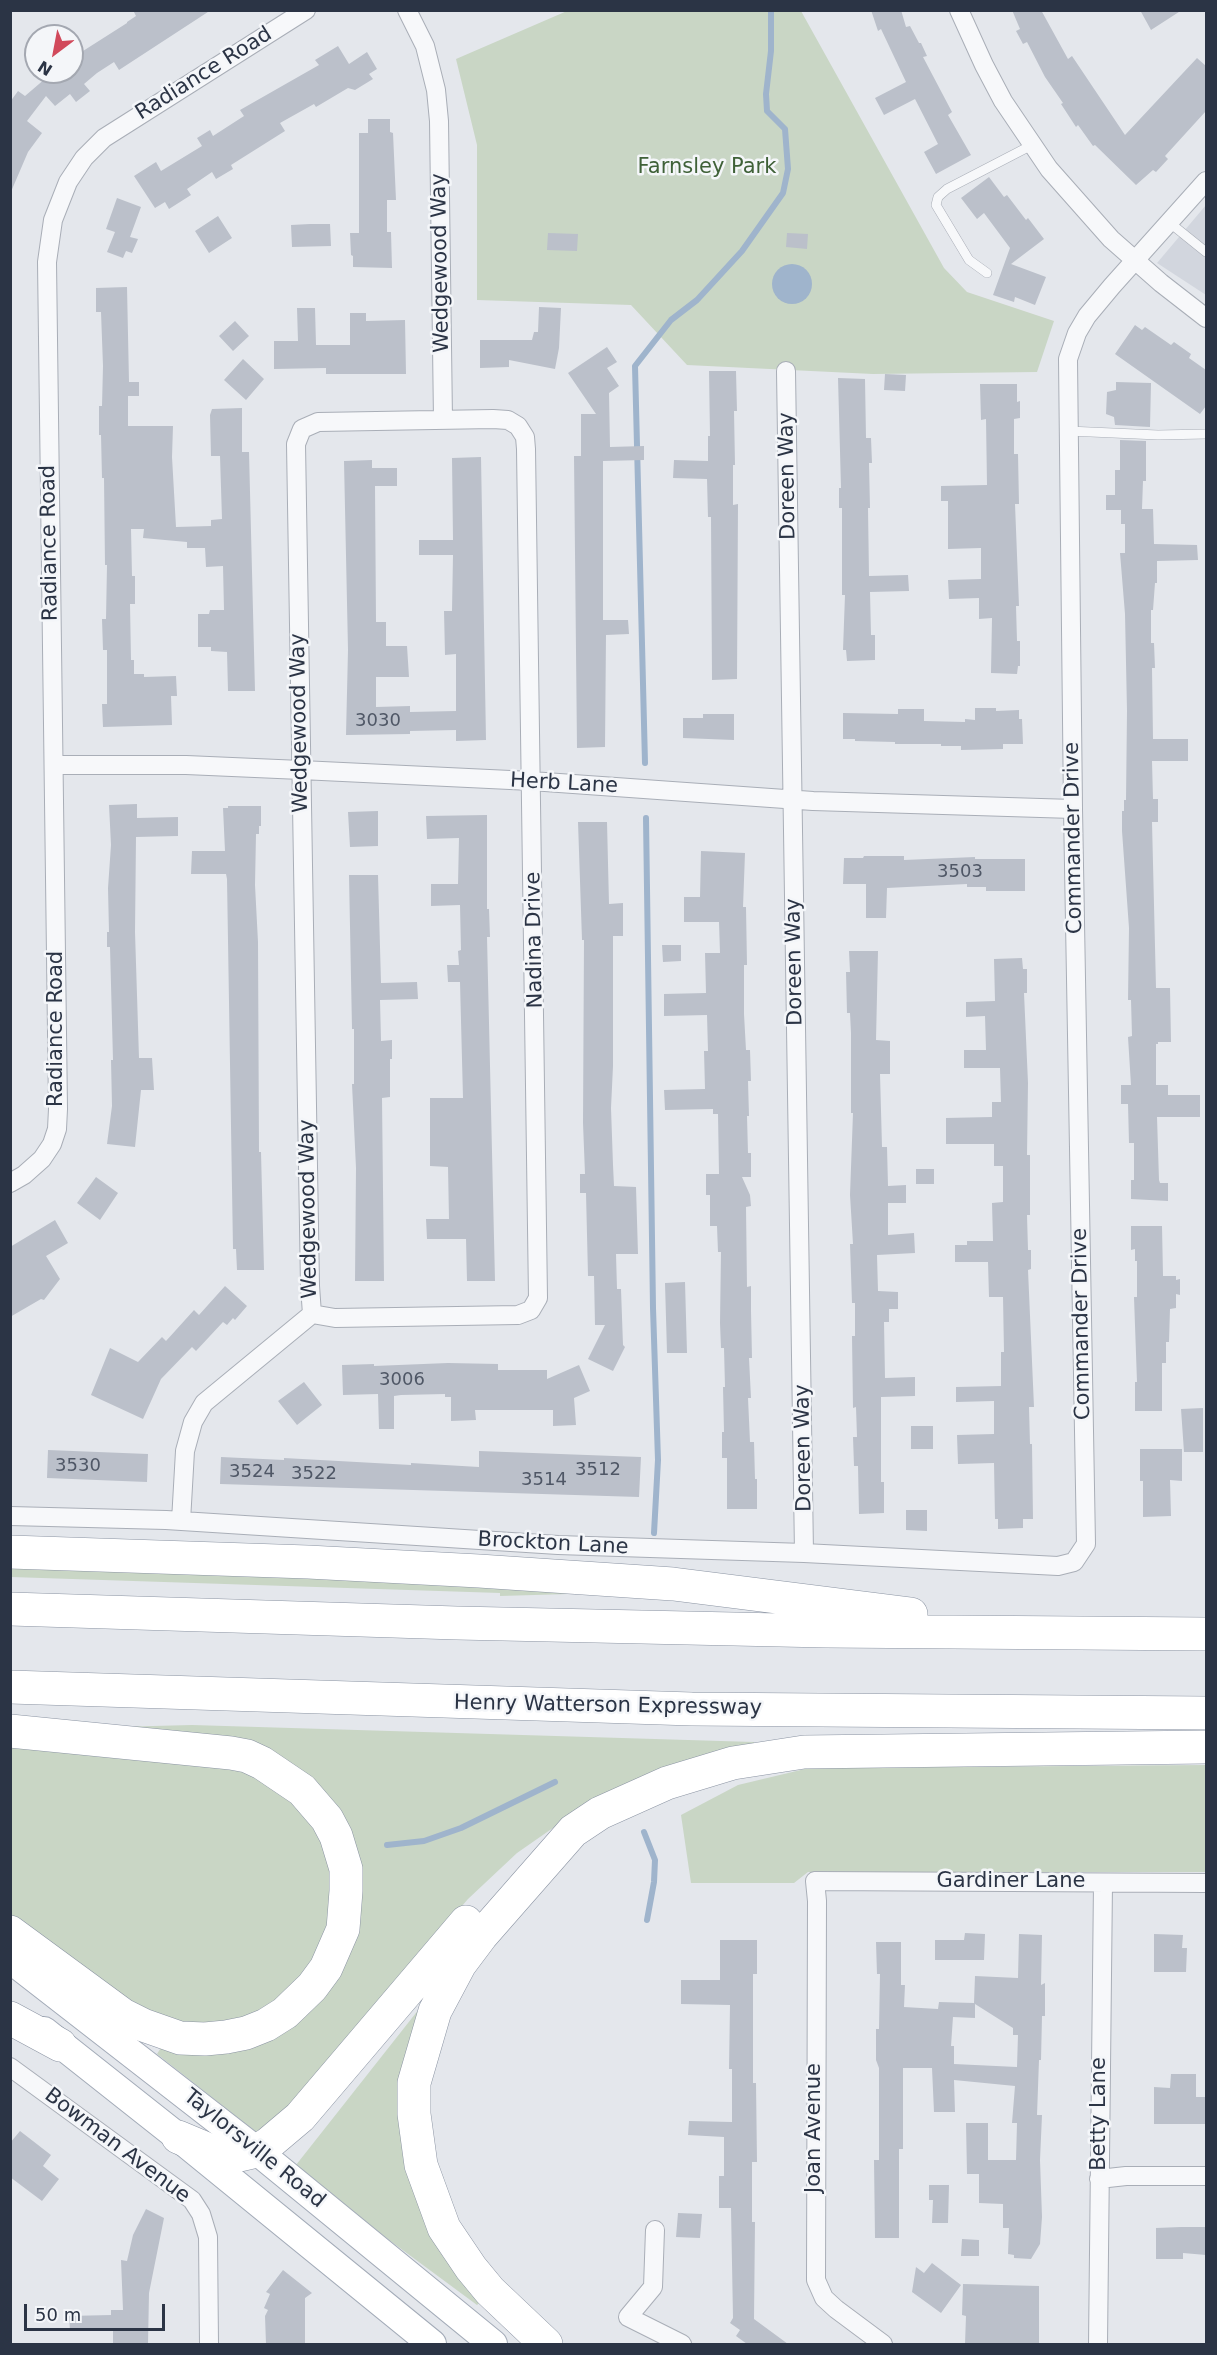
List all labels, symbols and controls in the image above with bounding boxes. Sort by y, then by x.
street label: Radiance Road [131,22,277,126]
north arrow [24,24,84,84]
text: N [35,56,56,80]
park label: Farnsley Park [638,155,776,181]
street label: Wedgewood Way [427,173,455,353]
street label: Doreen Way [774,412,802,540]
street label: Radiance Road [36,465,64,621]
street label: Wedgewood Way [286,633,314,813]
house number: 3030 [355,710,401,732]
street label: Commander Drive [1060,742,1088,934]
street label: Herb Lane [509,769,619,799]
house number: 3503 [937,861,983,883]
street label: Nadina Drive [521,871,549,1009]
street label: Doreen Way [781,898,809,1026]
street label: Radiance Road [44,951,70,1107]
street label: Wedgewood Way [295,1119,323,1299]
street label: Commander Drive [1068,1228,1096,1420]
house number: 3006 [379,1369,425,1391]
street label: Doreen Way [790,1384,818,1512]
house number: 3530 [55,1455,101,1477]
house number: 3512 [575,1459,621,1481]
house number: 3524 [229,1461,275,1483]
house number: 3522 [291,1463,337,1485]
house number: 3514 [521,1469,567,1491]
street label: Brockton Lane [477,1527,629,1561]
street label: Henry Watterson Expressway [454,1691,762,1721]
street label: Gardiner Lane [937,1869,1085,1895]
street label: Betty Lane [1087,2057,1113,2171]
street label: Joan Avenue [802,2063,828,2193]
street label: Bowman Avenue [39,2083,195,2209]
street label: Taylorsville Road [178,2084,330,2214]
scale bar [27,2292,168,2330]
text: 50 m [35,2304,81,2325]

